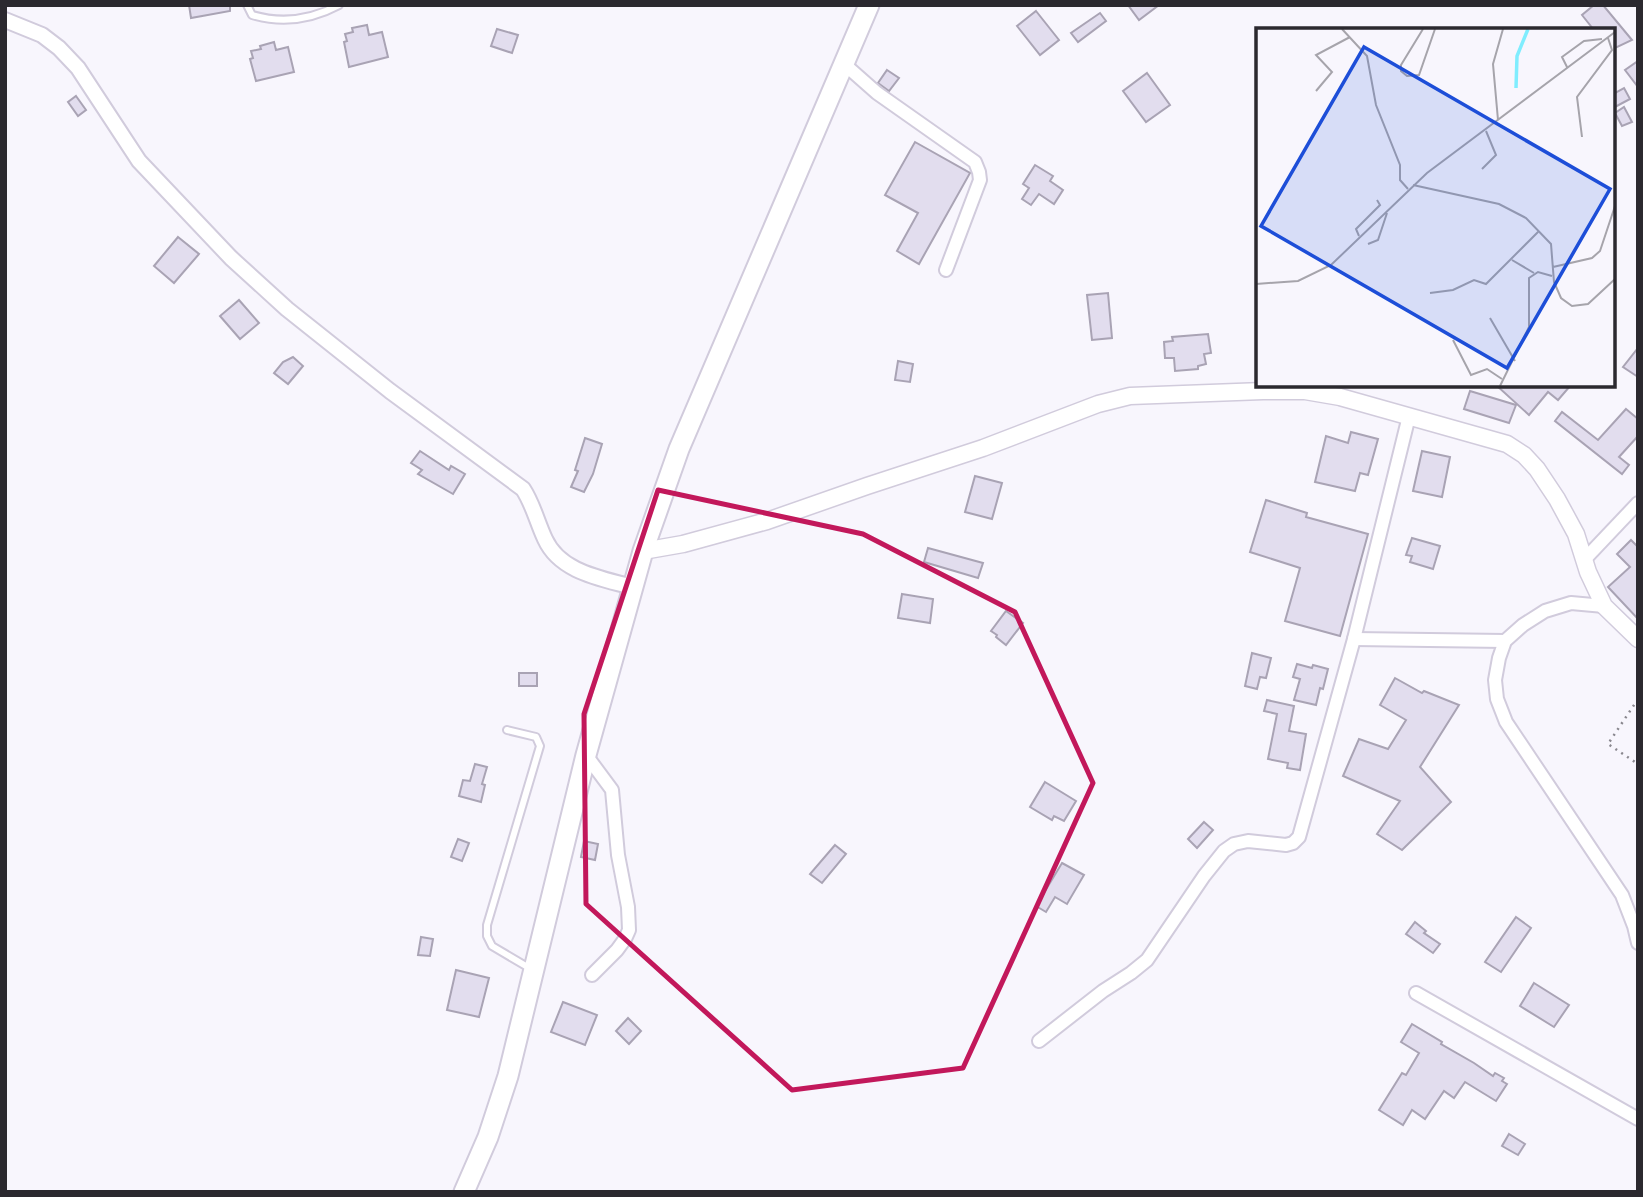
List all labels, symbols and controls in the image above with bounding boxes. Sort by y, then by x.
inset map [1256,28,1615,387]

